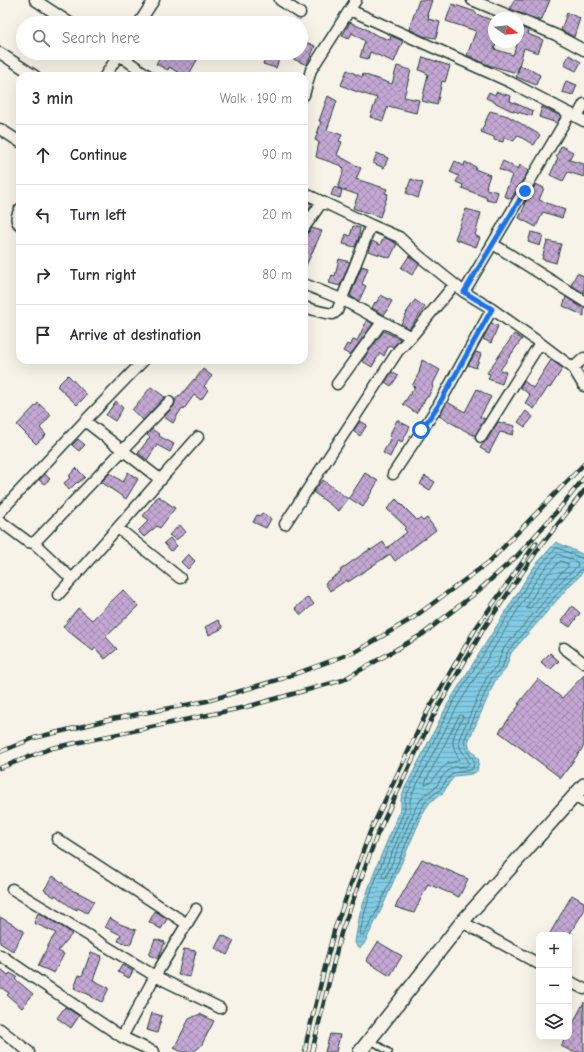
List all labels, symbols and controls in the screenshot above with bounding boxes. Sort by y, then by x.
north arrow [488,12,524,48]
search box [16,16,308,60]
icon: search [30,27,52,49]
text: Search here [62,29,140,47]
text: 3 min [32,89,73,108]
text: Walk · 190 m [220,91,292,106]
icon: ahead [32,144,54,166]
text: Continue [70,146,127,164]
text: 90 m [262,147,292,162]
route end [516,182,534,200]
icon: left [32,204,54,226]
text: Turn left [70,206,126,224]
text: 20 m [262,207,292,222]
icon: right [32,264,54,286]
text: Turn right [70,266,136,284]
text: 80 m [262,267,292,282]
icon: arrive [32,324,54,346]
text: Arrive at destination [70,326,201,344]
route start [412,421,430,439]
map controls [536,932,572,1040]
button: + [536,932,572,968]
button: − [536,968,572,1004]
button: layers [536,1004,572,1040]

